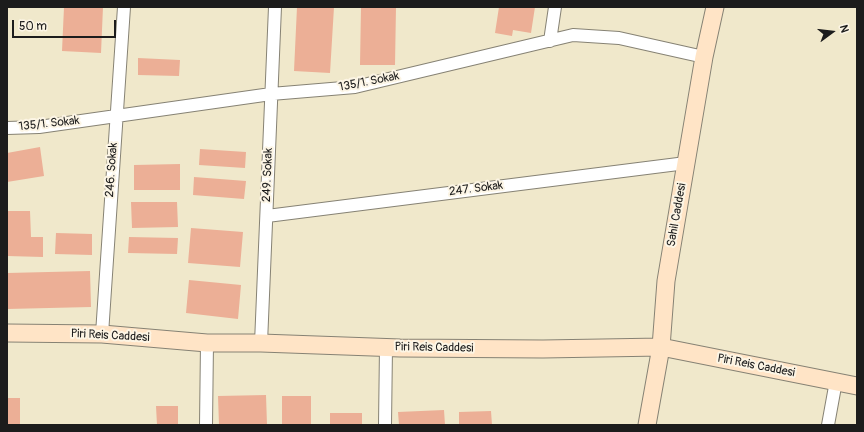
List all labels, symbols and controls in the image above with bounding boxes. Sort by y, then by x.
scale bar [14,12,118,38]
north arrow [812,12,852,52]
text: 50 m [19,19,47,34]
text: N [837,23,851,34]
street label: 135/1. Sokak [338,69,400,95]
street label: 135/1. Sokak [18,114,80,134]
street label: 246. Sokak [103,142,121,198]
street label: 249. Sokak [260,148,276,202]
street label: 247. Sokak [448,179,504,199]
street label: Sahil Caddesi [664,182,690,248]
street label: Piri Reis Caddesi [70,327,150,345]
street label: Piri Reis Caddesi [394,340,474,356]
street label: Piri Reis Caddesi [716,351,796,381]

